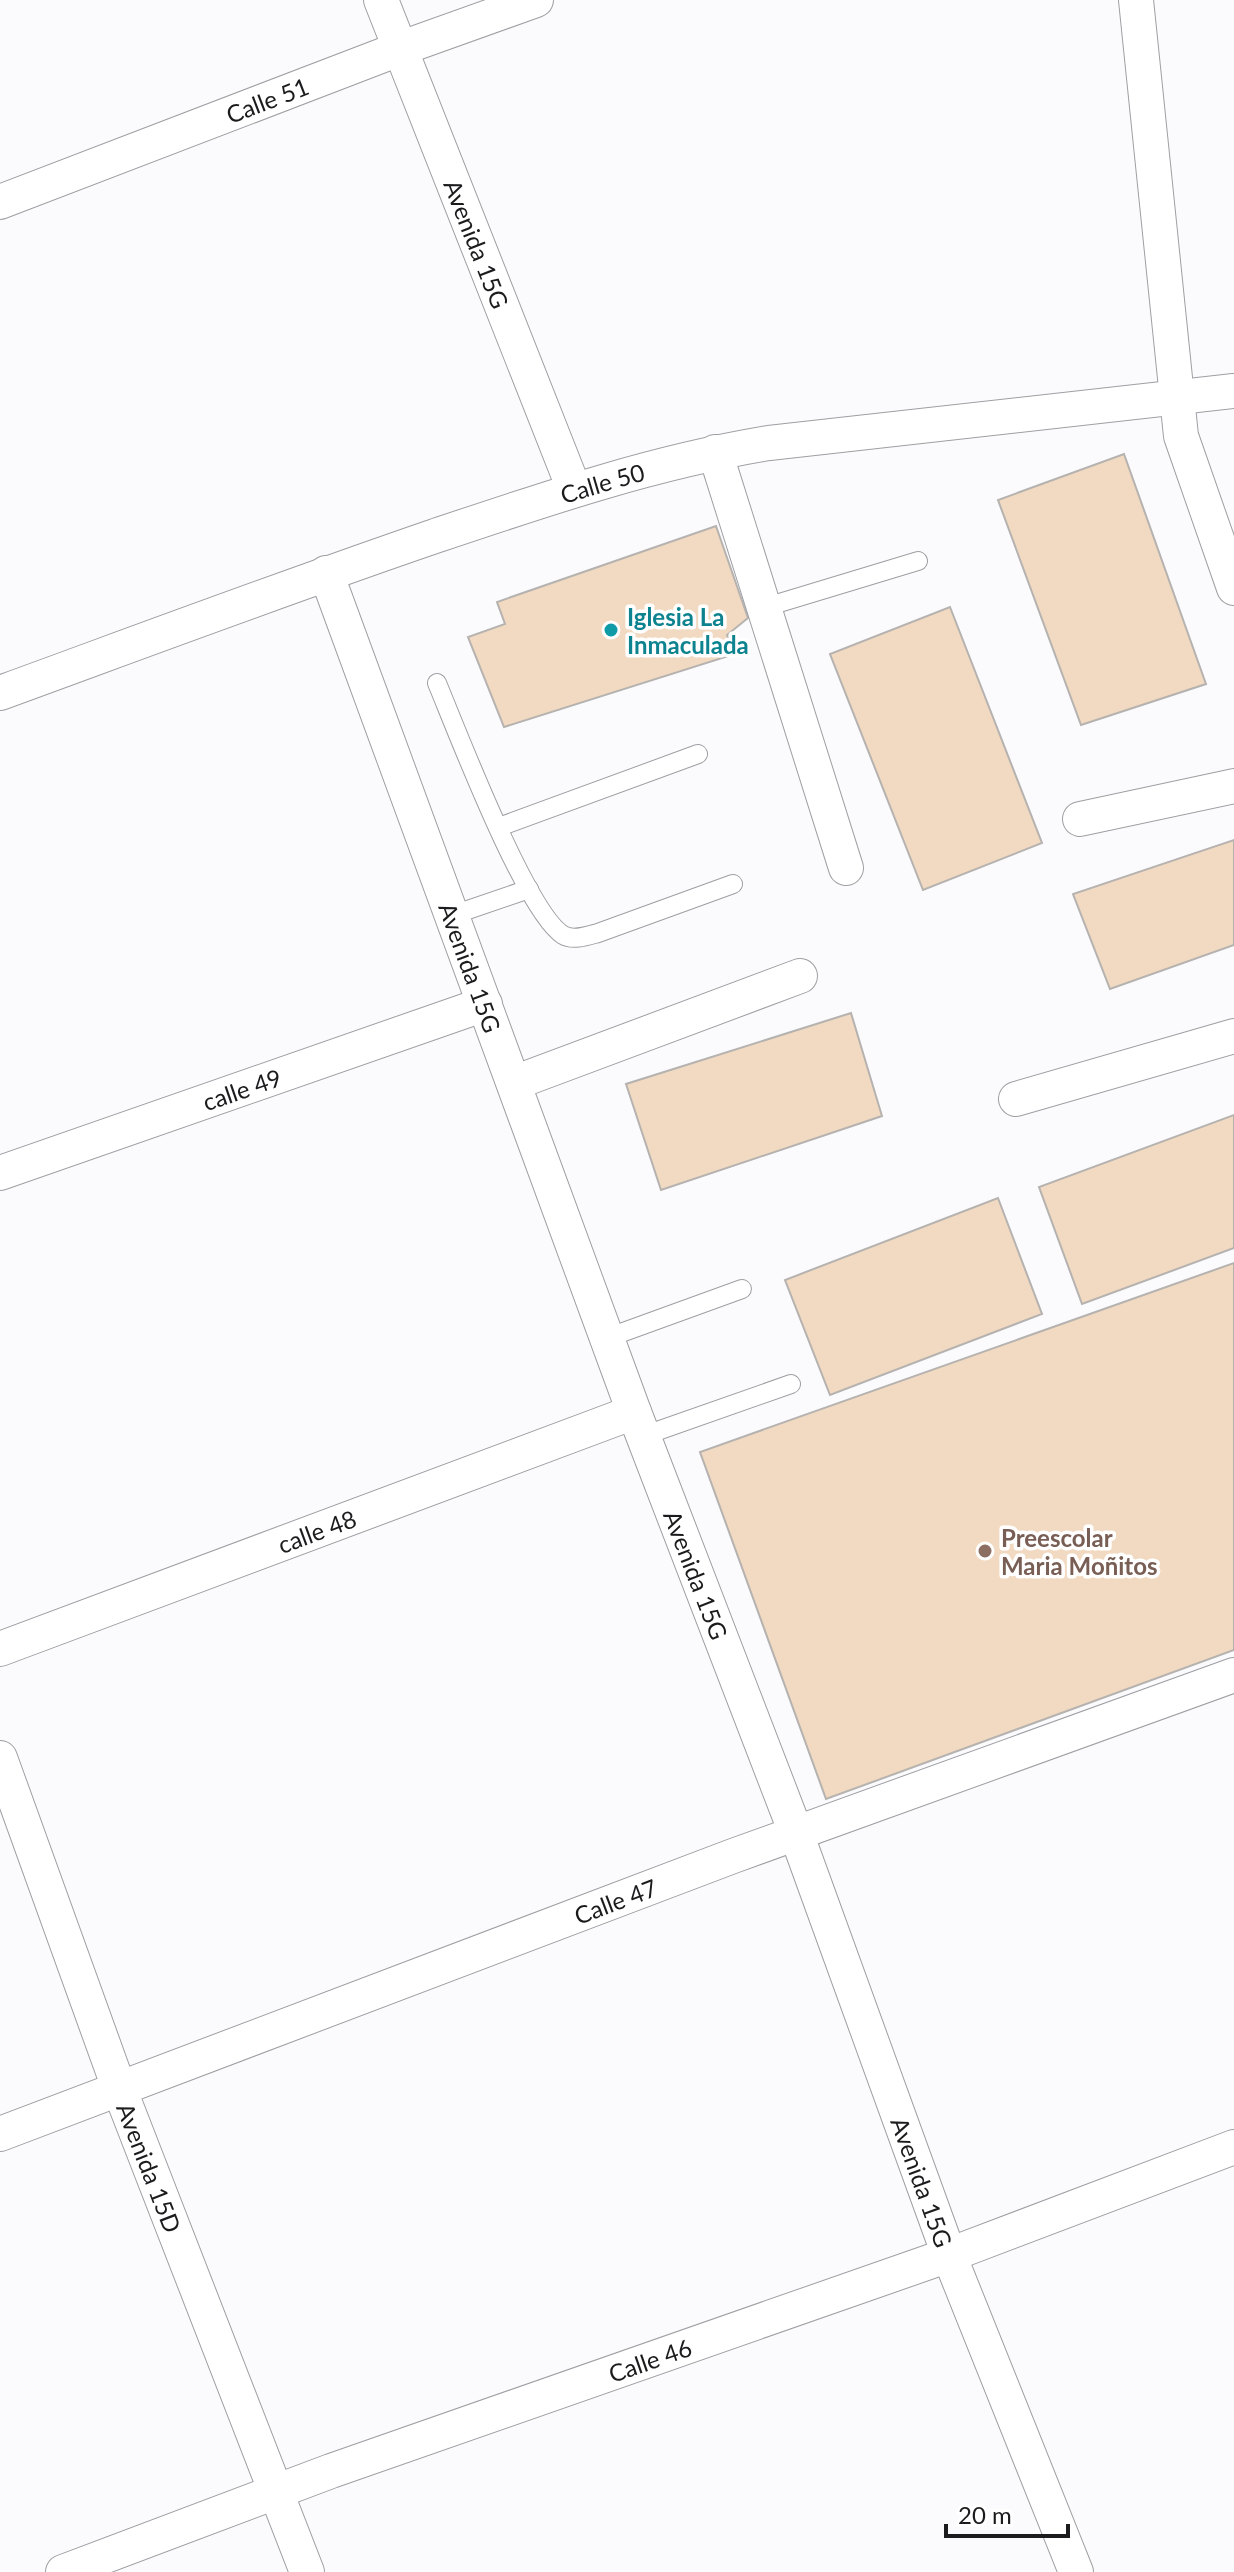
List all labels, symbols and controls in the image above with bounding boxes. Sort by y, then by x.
street label: Calle 51 [222,71,312,129]
street label: Avenida 15G [439,175,516,312]
street label: Calle 50 [557,457,647,508]
place label: Iglesia La Inmaculada [627,602,749,659]
marker: Iglesia La Inmaculada [602,621,620,639]
street label: Avenida 15G [434,898,508,1036]
street label: calle 49 [199,1062,285,1116]
street label: calle 48 [273,1503,360,1558]
street label: Avenida 15G [659,1506,735,1643]
place label: Preescolar Maria Moñitos [1001,1523,1158,1580]
marker: Preescolar Maria Moñitos [976,1542,994,1560]
street label: Calle 47 [570,1872,661,1929]
street label: Avenida 15D [112,2098,188,2236]
street label: Avenida 15G [886,2113,959,2251]
street label: Calle 46 [604,2332,695,2387]
scale bar [946,2488,1068,2538]
text: 20 m [958,2500,1012,2529]

